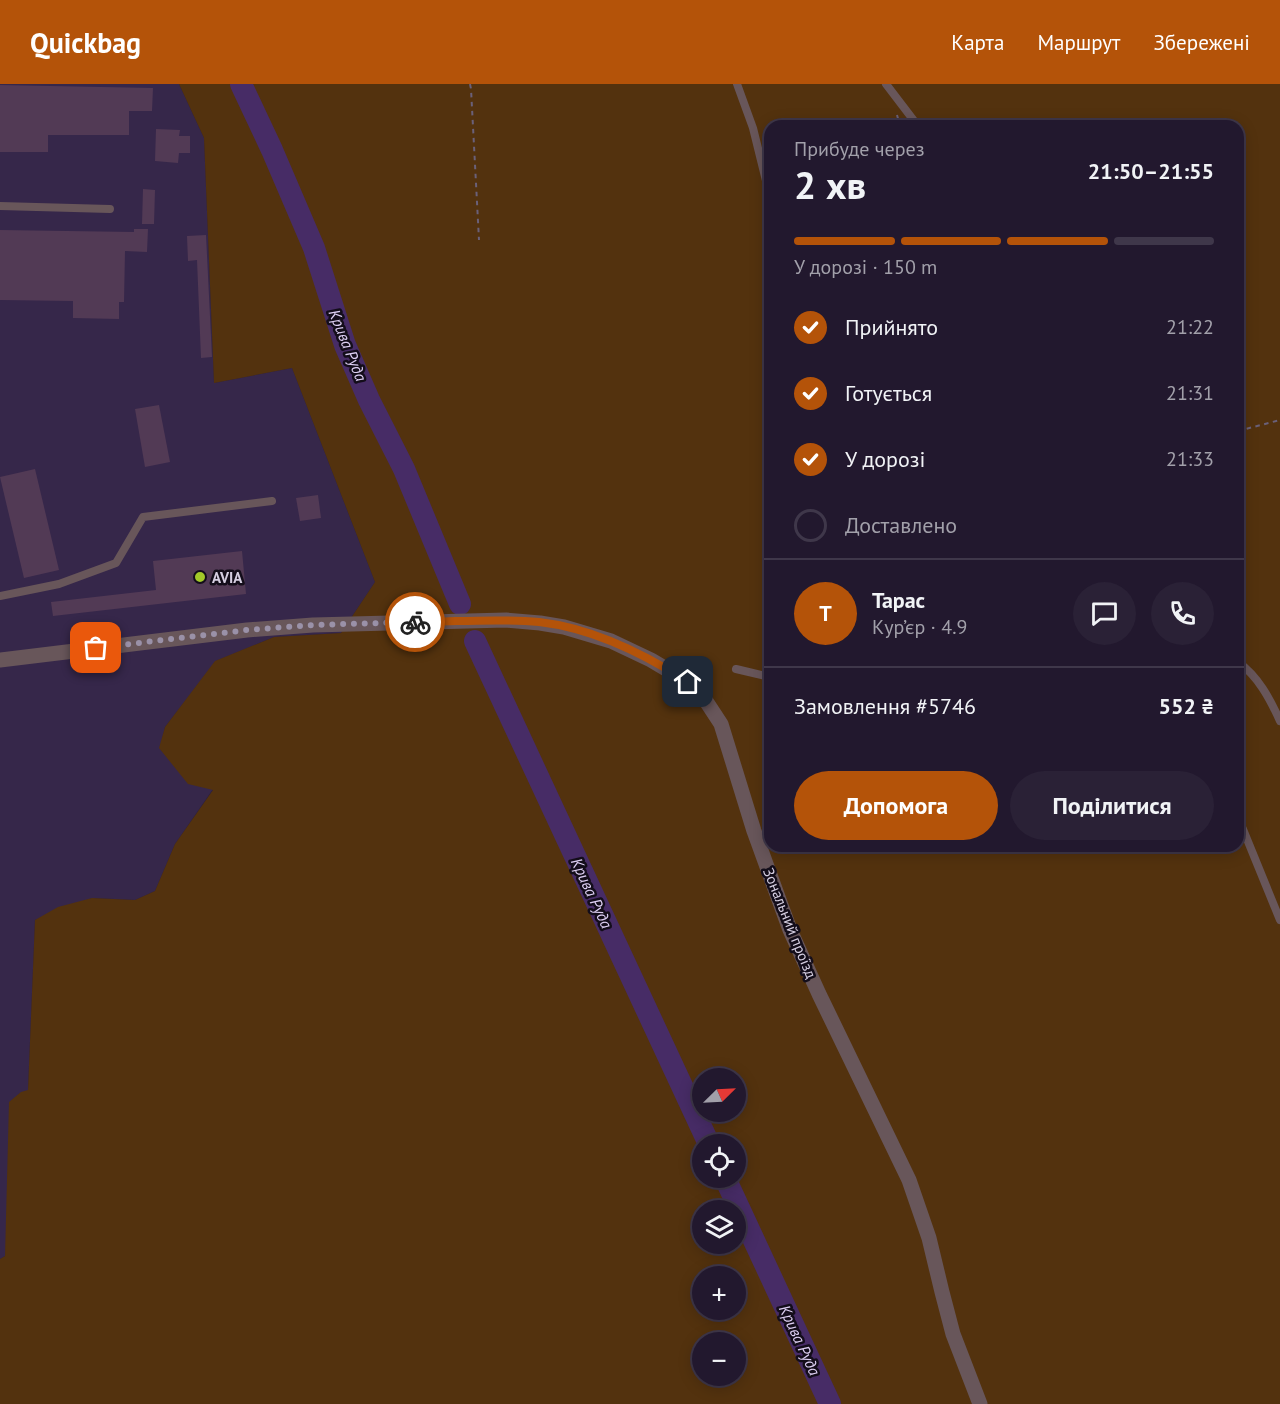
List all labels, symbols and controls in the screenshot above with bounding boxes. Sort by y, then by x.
text: Quickbag [30,24,141,61]
text: Карта [951,29,1004,56]
text: Маршрут [1037,29,1120,56]
text: Збережені [1153,29,1250,56]
text: Прибуде через [794,136,925,162]
text: 21:50–21:55 [1088,157,1214,185]
text: 2 хв [794,159,866,210]
text: У дорозі · 150 m [794,254,937,280]
water label: Крива Руда [325,306,372,384]
icon: check [794,311,827,344]
text: Прийнято [845,313,938,341]
text: 21:22 [1166,314,1214,340]
icon: check [794,377,827,410]
text: Готується [845,379,932,407]
text: 21:31 [1166,380,1214,406]
icon: check [794,443,827,476]
text: У дорозі [845,445,925,473]
text: 21:33 [1166,446,1214,472]
text: Доставлено [845,511,957,539]
place label: AVIA [212,568,243,587]
marker: AVIA [193,570,207,584]
button: chat [1073,582,1136,645]
button: phone [1151,582,1214,645]
text: Тарас [872,586,925,614]
courier [385,592,445,652]
text: Т [819,599,832,627]
icon: bike [399,606,432,639]
text: Кур’єр · 4.9 [872,614,967,640]
pin [70,622,121,673]
icon: bag [79,631,112,664]
pin [662,656,713,707]
icon: home [671,665,704,698]
text: Замовлення #5746 [794,692,976,720]
text: 552 ₴ [1159,692,1214,720]
button: Допомога [794,771,998,840]
button: Поділитися [1010,771,1214,840]
water label: Крива Руда [567,854,617,932]
street label: Зональний проїзд [759,865,821,981]
north arrow [692,1068,746,1122]
map controls [692,1068,746,1386]
button: locate [692,1134,746,1188]
button: layers [692,1200,746,1254]
button: + [692,1266,746,1320]
water label: Крива Руда [775,1301,825,1379]
button: − [692,1332,746,1386]

